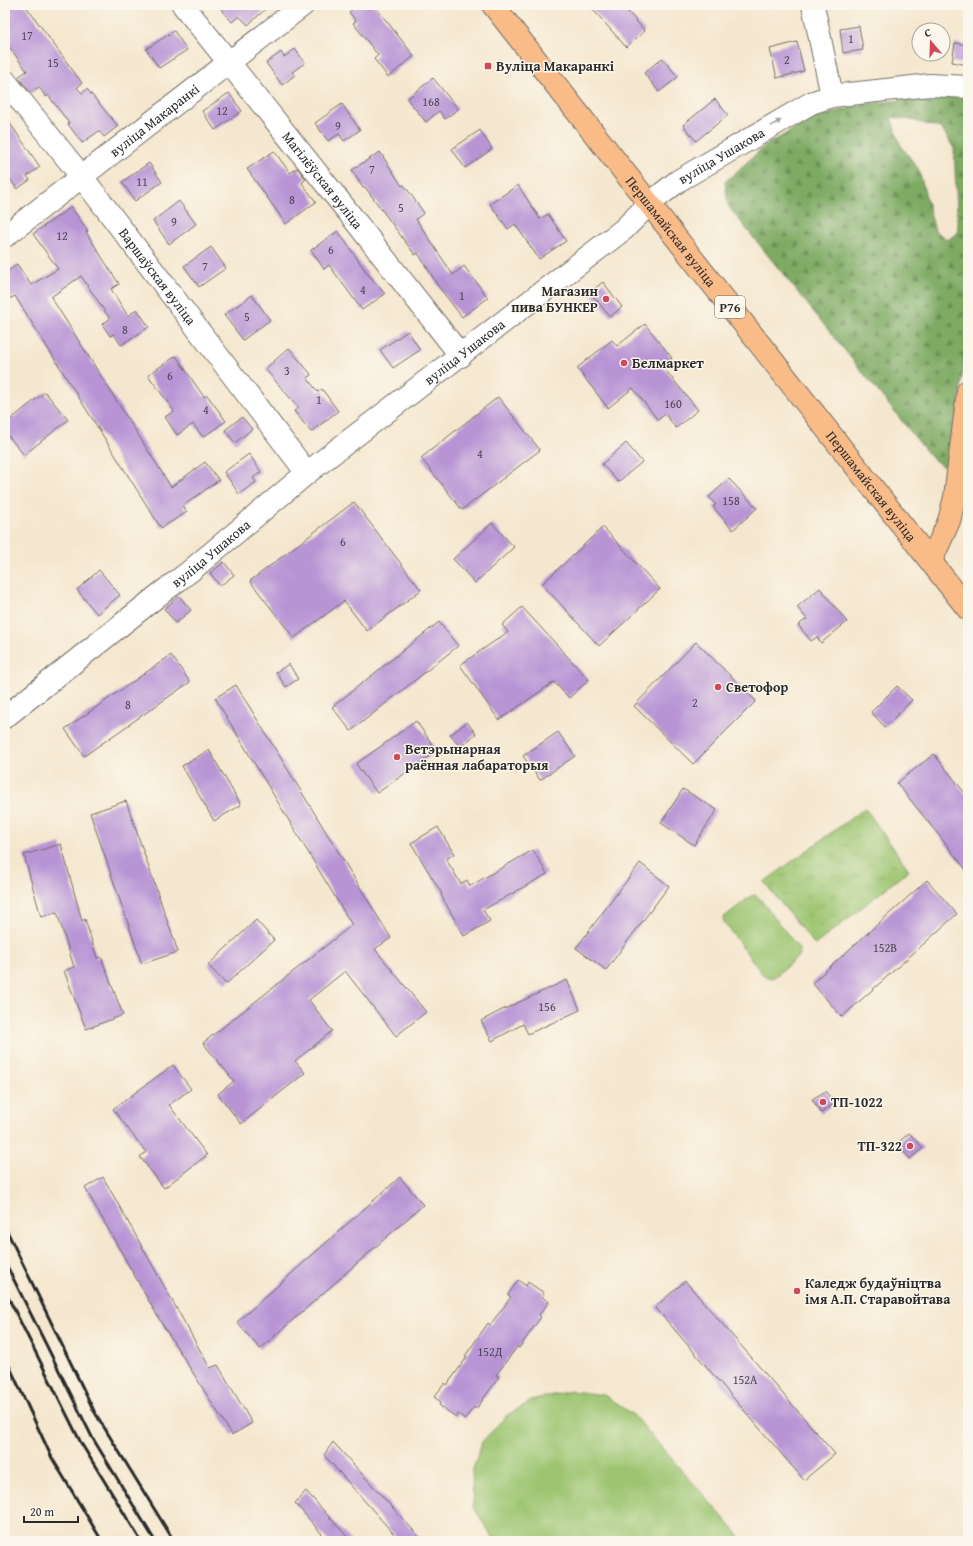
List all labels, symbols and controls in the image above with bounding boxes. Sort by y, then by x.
north arrow [911,22,951,62]
text: С [922,24,933,41]
house number: 17 [21,27,33,44]
house number: 1 [848,30,854,47]
house number: 2 [784,51,790,68]
house number: 15 [47,54,59,71]
place label: Вуліца Макаранкі [496,56,615,76]
marker: Вуліца Макаранкі [483,61,493,71]
street label: вуліца Макаранкі [105,79,203,161]
house number: 168 [422,93,440,110]
house number: 12 [216,102,228,119]
house number: 9 [335,117,341,134]
one-way arrow [770,120,782,127]
street label: вуліца Ушакова [674,122,769,189]
street label: Магілёўская вуліца [278,127,368,233]
house number: 7 [369,161,375,178]
street label: Першамайская вуліца [621,172,721,291]
house number: 11 [136,173,148,190]
house number: 8 [289,191,295,208]
house number: 5 [398,199,404,216]
house number: 9 [171,213,177,230]
street label: Варшаўская вуліца [114,224,201,329]
house number: 12 [56,227,68,244]
house number: 6 [328,241,334,258]
house number: 7 [202,258,208,275]
house number: 4 [360,281,366,298]
place label: Магазин пива БУНКЕР [511,281,598,317]
house number: 1 [459,287,465,304]
marker: Магазин пива БУНКЕР [601,294,611,304]
road number: Р76 [715,296,745,318]
house number: 5 [244,308,250,325]
street label: вуліца Ушакова [420,314,509,389]
house number: 8 [122,321,128,338]
place label: Белмаркет [632,353,704,373]
marker: Белмаркет [619,358,629,368]
house number: 3 [284,362,290,379]
house number: 6 [167,367,173,384]
house number: 1 [316,391,322,408]
house number: 160 [664,395,682,412]
house number: 4 [203,401,209,418]
street label: Першамайская вуліца [821,426,921,546]
house number: 4 [477,445,483,462]
house number: 158 [722,492,740,509]
street label: вуліца Ушакова [167,514,255,592]
house number: 6 [340,533,346,550]
place label: Светофор [726,677,788,697]
marker: Светофор [713,682,723,692]
house number: 2 [692,694,698,711]
house number: 8 [125,696,131,713]
place label: Ветэрынарная раённая лабараторыя [405,739,549,775]
marker: Ветэрынарная раённая лабараторыя [392,752,402,762]
house number: 152В [873,939,897,956]
house number: 156 [538,998,556,1015]
place label: ТП-1022 [831,1092,883,1112]
marker: ТП-1022 [818,1097,828,1107]
place label: ТП-322 [857,1136,902,1156]
marker: ТП-322 [905,1141,915,1151]
place label: Каледж будаўніцтва імя А.П. Старавойтава [805,1273,951,1309]
marker: Каледж будаўніцтва імя А.П. Старавойтава [792,1286,802,1296]
house number: 152Д [477,1343,503,1360]
house number: 152А [733,1371,758,1388]
scale bar [24,1498,78,1524]
text: 20 m [30,1503,54,1520]

